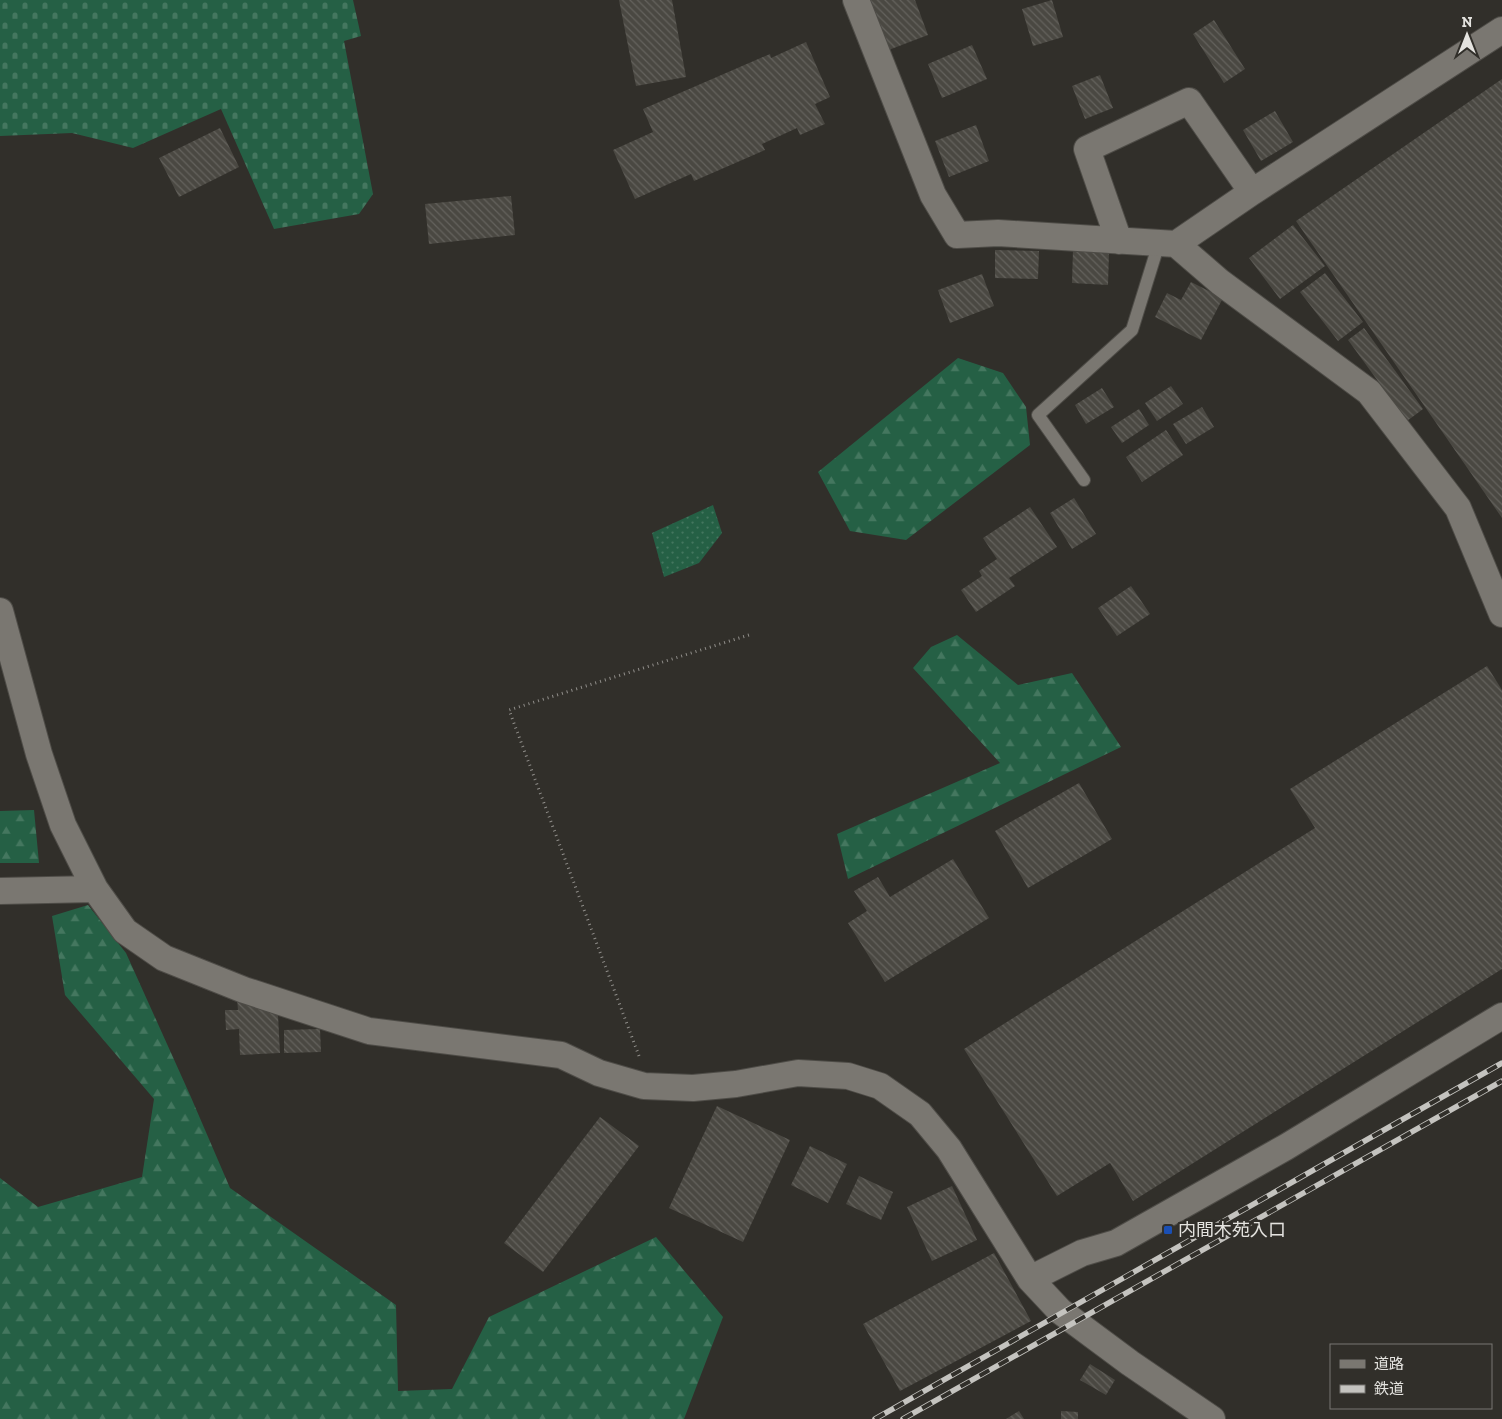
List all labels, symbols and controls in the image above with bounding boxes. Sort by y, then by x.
north arrow [1442,10,1492,60]
text: N [1462,14,1473,31]
place label: 内間木苑入口 [1178,1219,1286,1241]
marker: 内間木苑入口 [1162,1224,1174,1236]
legend [1330,1344,1492,1409]
text: 道路 [1374,1355,1404,1373]
text: 鉄道 [1374,1380,1404,1398]

